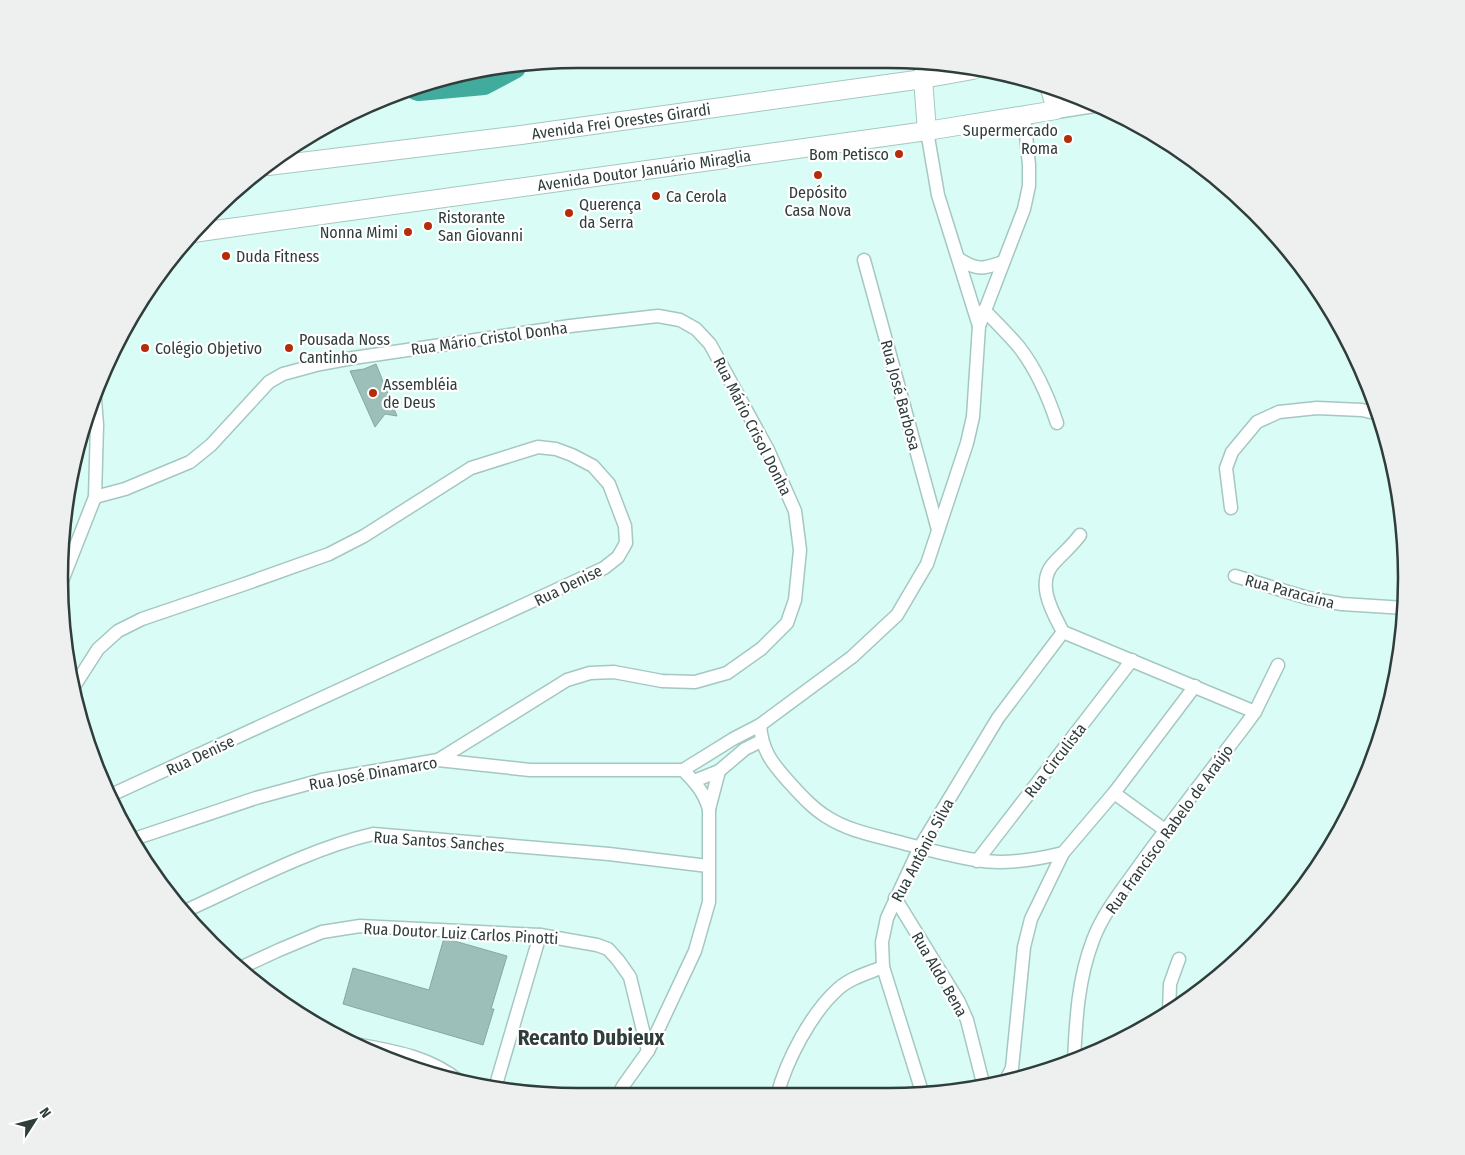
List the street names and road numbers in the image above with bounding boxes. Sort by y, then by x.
street label: Avenida Frei Orestes Girardi [530,100,712,143]
street label: Avenida Doutor Januário Miraglia [536,146,752,195]
street label: Rua Mário Cristol Donha [410,318,569,359]
street label: Rua José Barbosa [877,338,924,453]
street label: Rua Mário Crisol Donha [709,354,796,499]
street label: Rua Denise [531,561,605,610]
street label: Rua Paracaína [1243,570,1337,613]
street label: Rua Circulista [1020,719,1090,801]
street label: Rua Denise [163,731,237,780]
street label: Rua Francisco Rabelo de Araújo [1102,741,1237,918]
street label: Rua José Dinamarco [308,753,439,794]
street label: Rua Antônio Silva [887,795,958,905]
street label: Rua Santos Sanches [373,827,505,856]
street label: Rua Doutor Luiz Carlos Pinotti [363,919,559,948]
street label: Rua Aldo Bena [908,928,972,1020]

